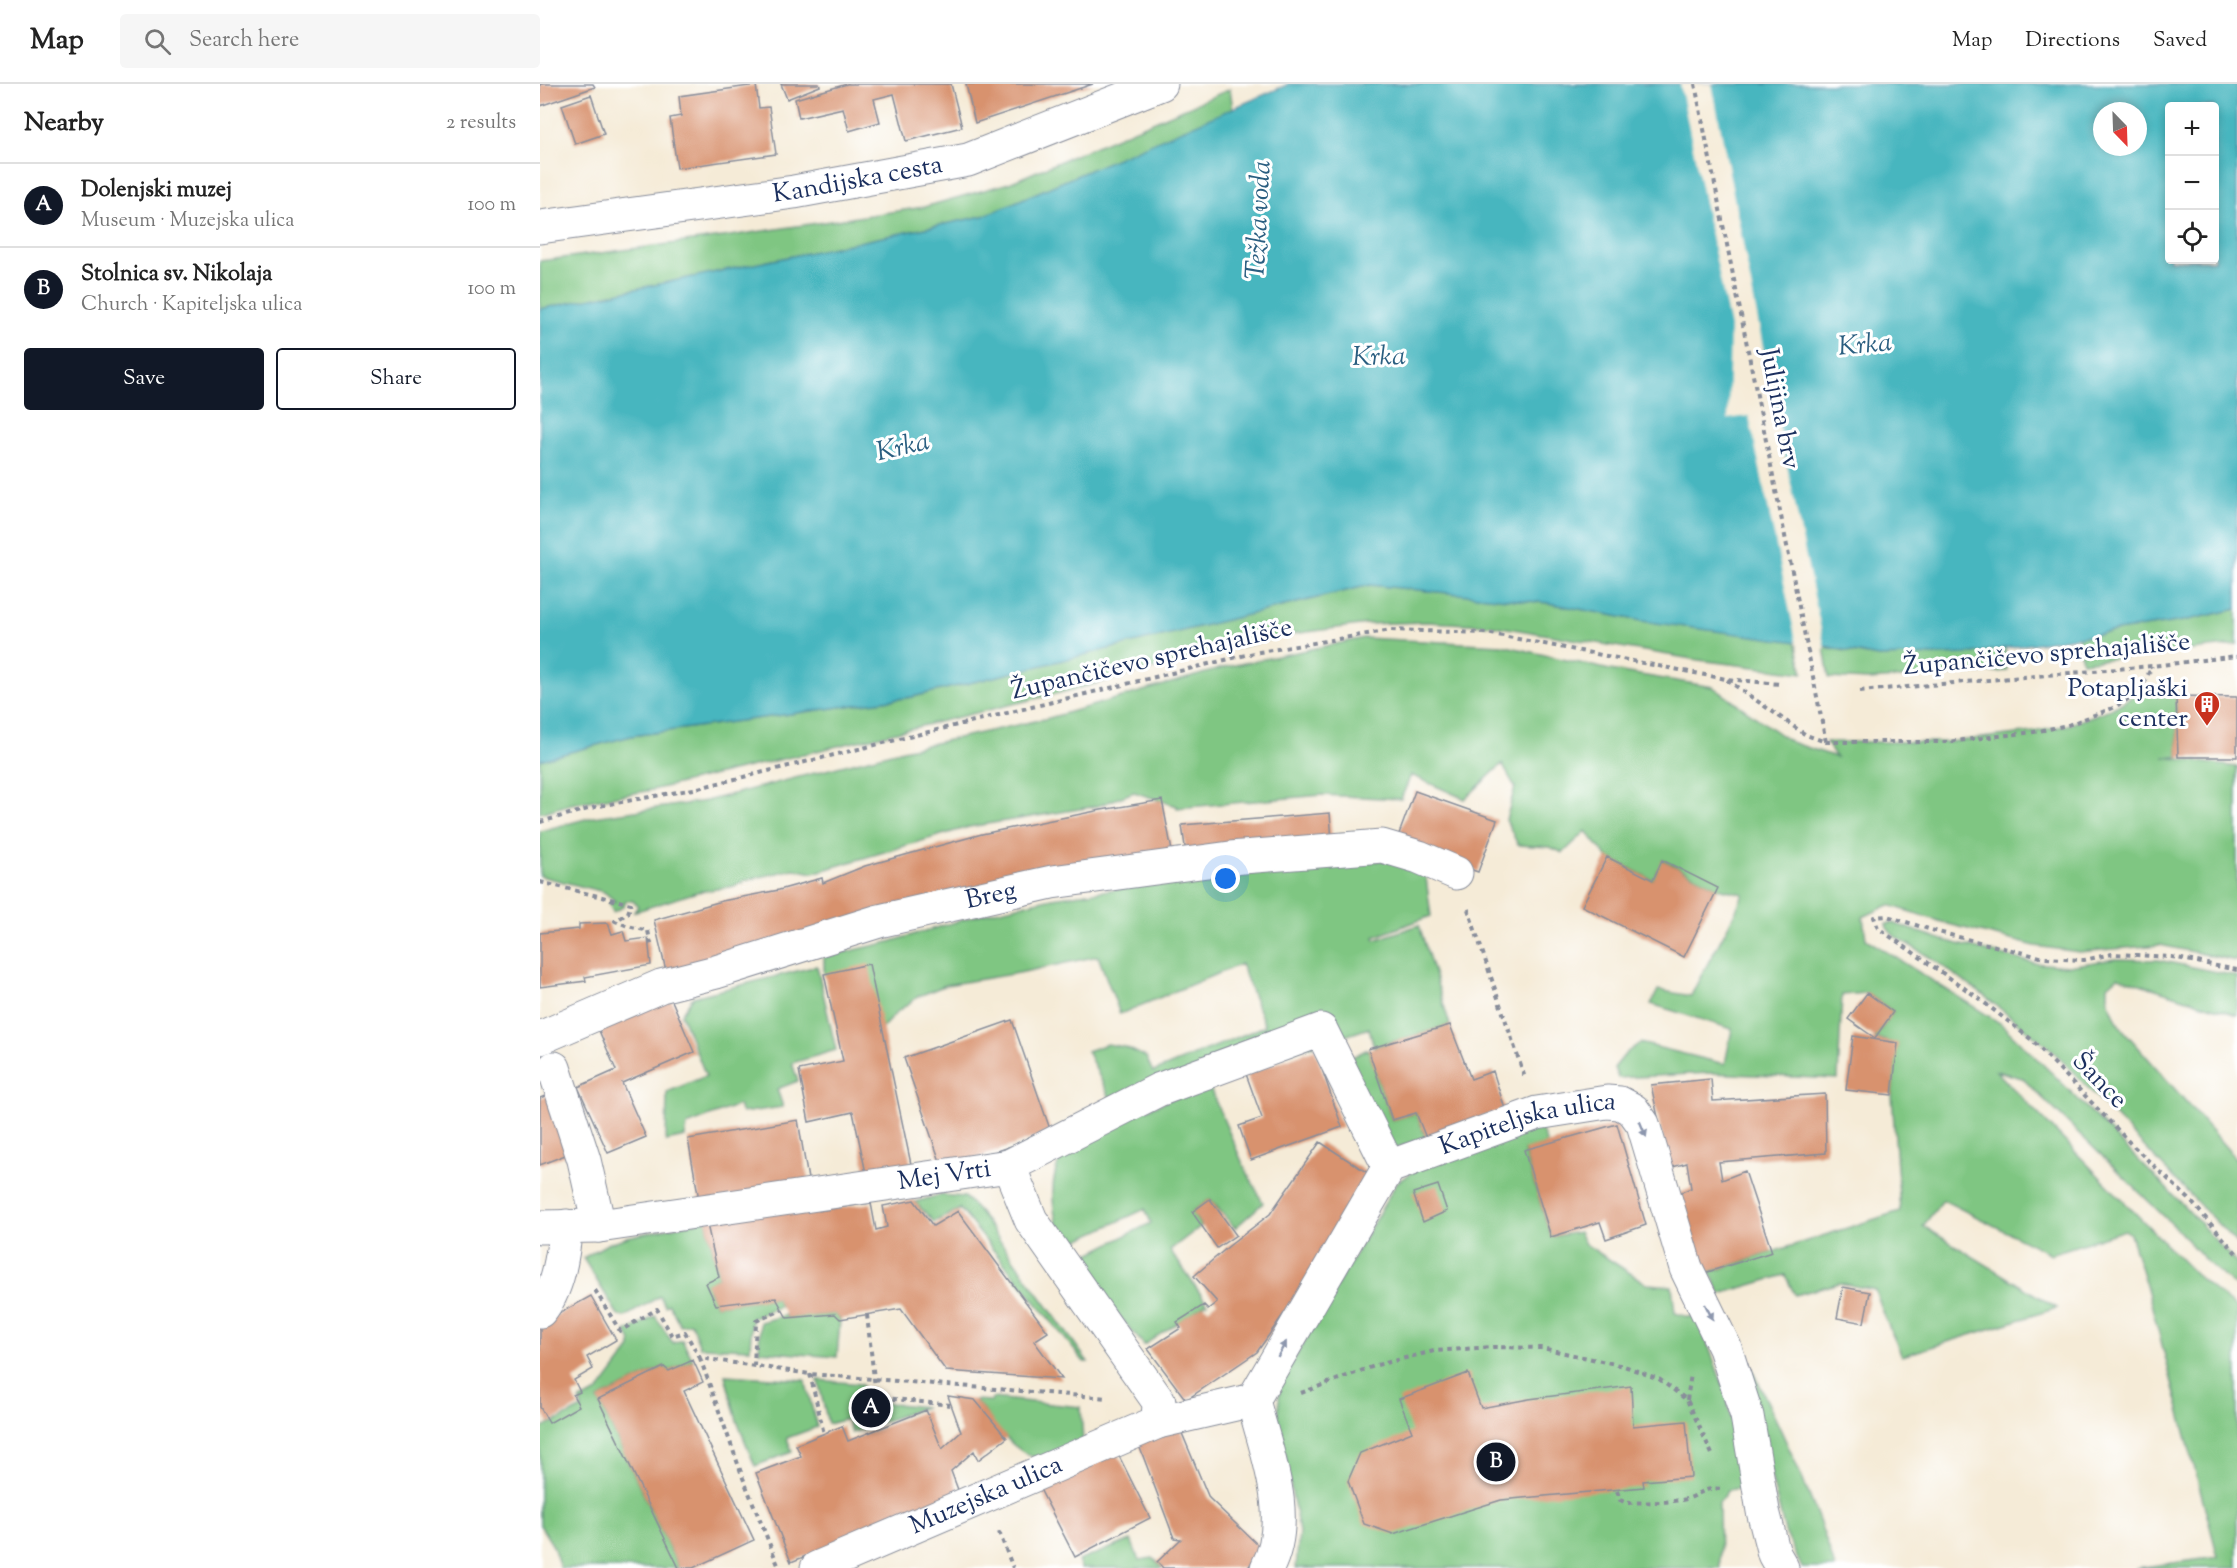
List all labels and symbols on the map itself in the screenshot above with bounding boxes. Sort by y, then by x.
north arrow [2093,102,2147,156]
street label: Kandijska cesta [770,147,946,213]
water label: Težka voda [1237,159,1283,281]
water label: Krka [1837,324,1893,368]
water label: Krka [1352,338,1406,378]
street label: Julijina brv [1749,344,1809,473]
water label: Krka [872,423,934,473]
street label: Župančičevo sprehajališče [1008,610,1296,710]
street label: Župančičevo sprehajališče [1902,624,2192,686]
place label: Potapljaški center [2067,671,2188,738]
building icon: Potapljaški center [2192,689,2222,727]
your location [1211,864,1240,893]
street label: Breg [962,872,1020,919]
street label: Šance [2063,1044,2135,1118]
street label: Kapiteljska ulica [1434,1083,1618,1166]
one-way arrow [1638,1120,1648,1138]
street label: Mej Vrti [895,1150,993,1201]
one-way arrow [1704,1303,1713,1320]
one-way arrow [1277,1340,1287,1357]
pin: A [852,1386,890,1430]
pin: B [1476,1440,1516,1484]
street label: Muzejska ulica [904,1447,1068,1545]

